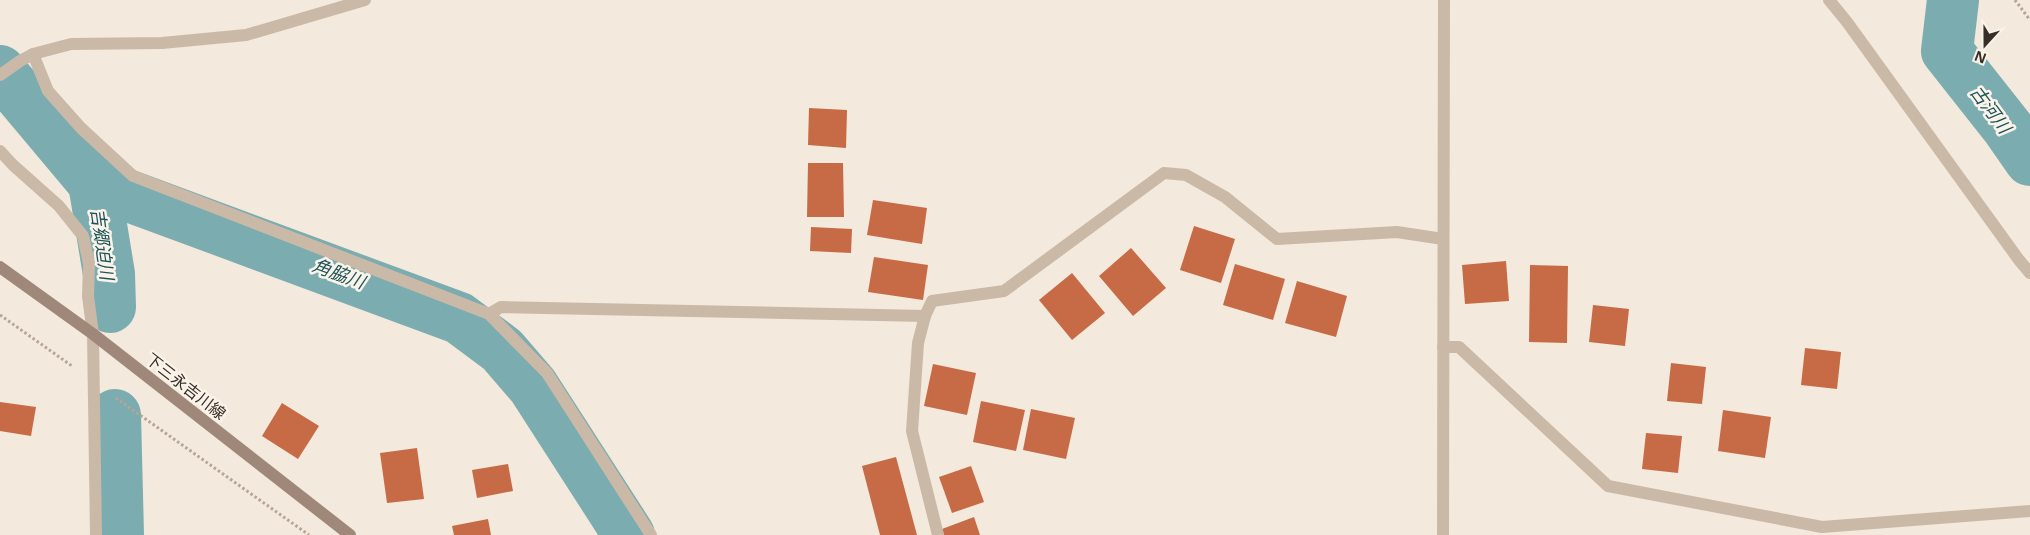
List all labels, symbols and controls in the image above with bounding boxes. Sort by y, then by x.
north arrow [1960,20,2010,70]
text: N [1971,47,1989,69]
water label: 古河川 [1965,80,2018,139]
water label: 吉郷迫川 [86,207,120,283]
water label: 角脇川 [310,252,370,294]
street label: 下三永吉川線 [141,348,231,424]

